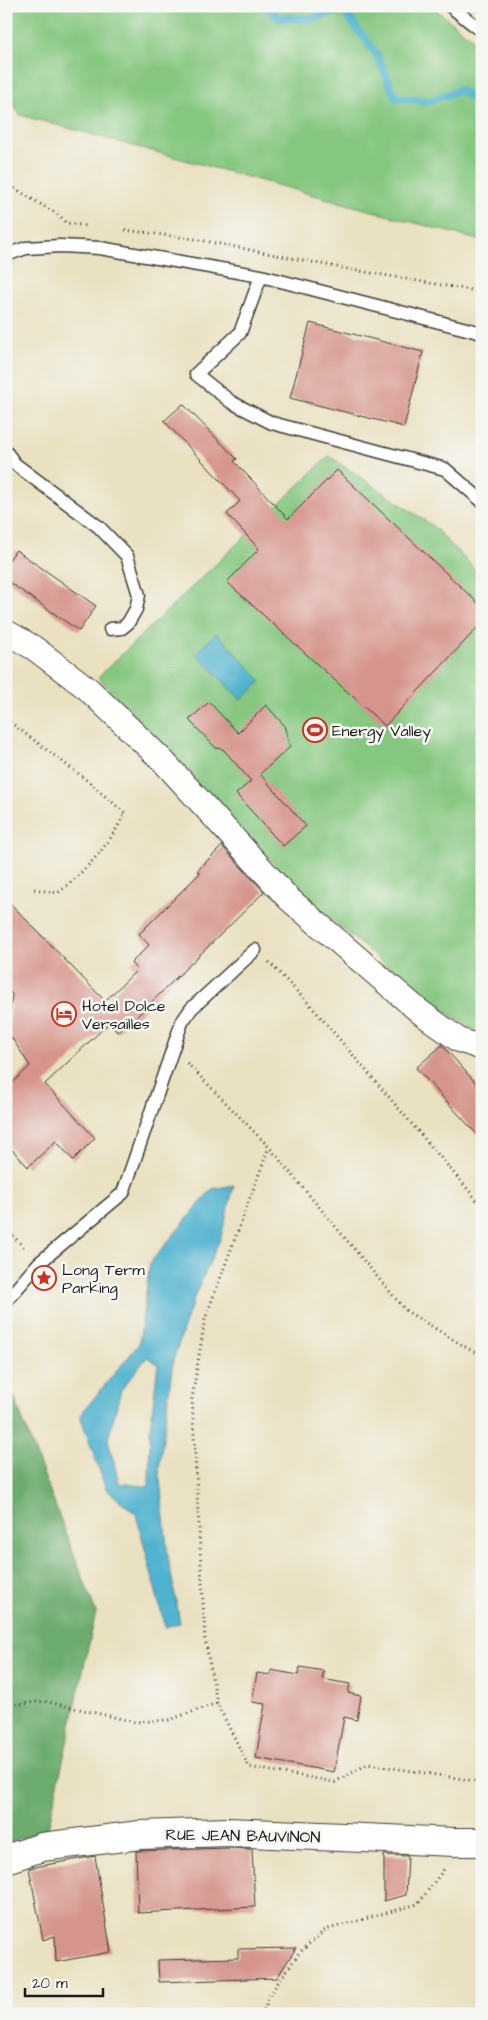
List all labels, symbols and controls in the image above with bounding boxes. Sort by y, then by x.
sports icon: Energy Valley [302,717,328,743]
place label: Energy Valley [332,720,431,743]
place label: Hotel Dolce Versailles [82,995,166,1035]
hotel icon: Hotel Dolce Versailles [51,1001,77,1027]
place label: Long Term Parking [62,1259,145,1300]
place icon: Long Term Parking [31,1265,57,1291]
street label: RUE JEAN BAUVINON [165,1824,321,1848]
scale bar [25,1965,102,1997]
text: 20 m [32,1973,68,1994]

